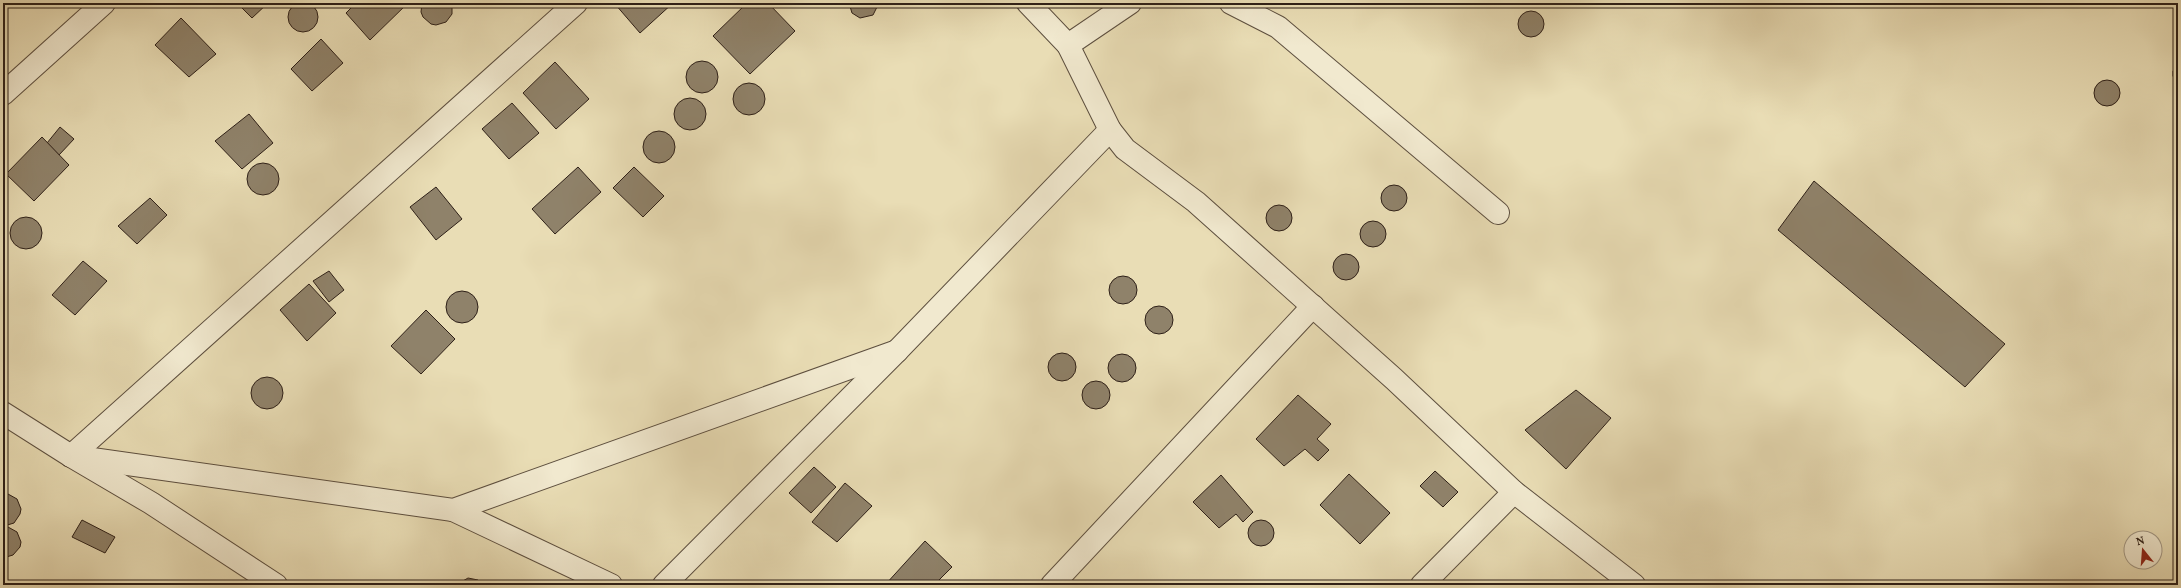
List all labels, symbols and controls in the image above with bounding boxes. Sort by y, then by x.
north arrow [2123,530,2163,570]
text: N [2134,534,2147,550]

